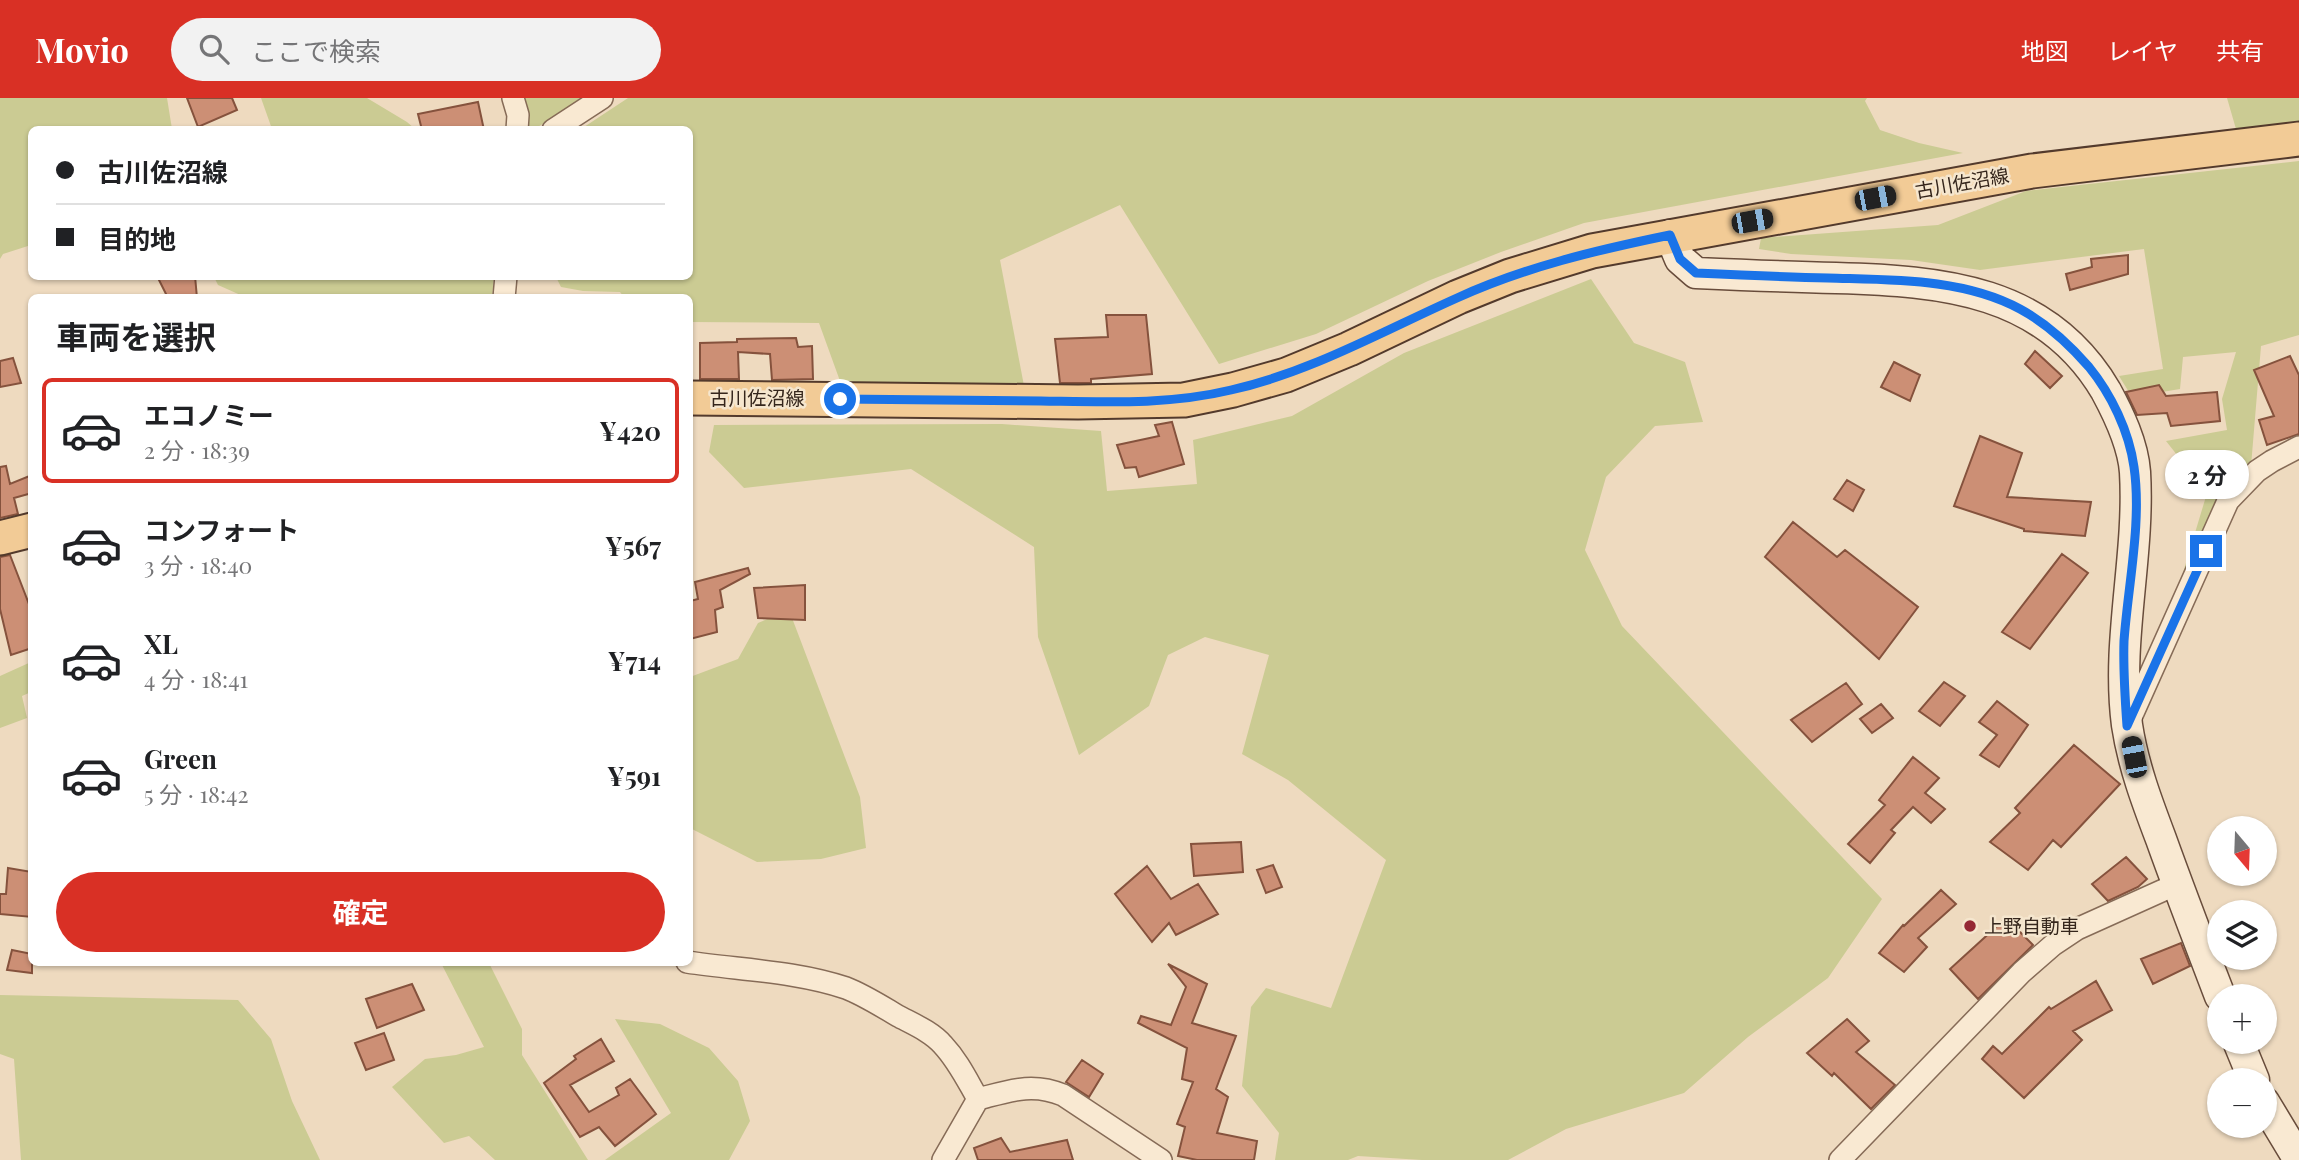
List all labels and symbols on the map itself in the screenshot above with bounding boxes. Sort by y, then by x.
street label: 古川佐沼線 [1913,161,2011,203]
car [1853,184,1898,212]
car [1730,207,1775,235]
route start [824,383,856,415]
street label: 古川佐沼線 [709,384,805,410]
callout: 2 分 [2164,449,2248,498]
route end [2190,535,2222,567]
car [2120,734,2149,780]
north arrow [2207,816,2277,886]
place label: 上野自動車 [1984,912,2079,938]
marker: 上野自動車 [1962,918,1978,934]

